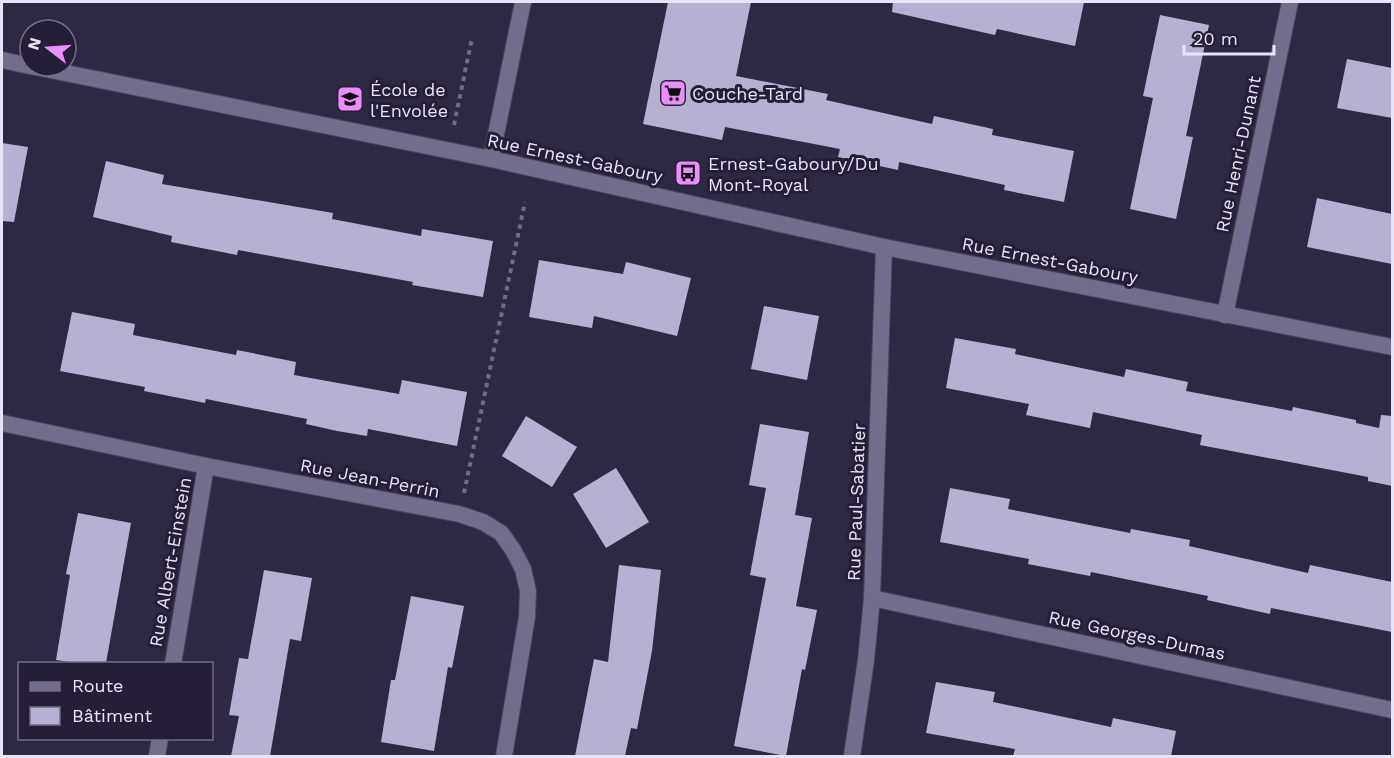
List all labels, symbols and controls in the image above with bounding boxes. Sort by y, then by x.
north arrow [18,18,78,78]
scale bar [1184,18,1274,56]
text: 20 m [1193,28,1238,49]
text: N [23,35,45,52]
street label: Rue Henri-Dunant [1211,73,1265,234]
supermarket icon: Couche-Tard [658,78,688,108]
place label: École de l'Envolée [370,79,448,121]
place label: Couche-Tard [692,83,803,104]
school or university icon: École de l'Envolée [335,84,365,114]
street label: Rue Ernest-Gaboury [485,129,665,187]
place label: Ernest-Gaboury/Du Mont-Royal [708,153,879,195]
bus stop icon: Ernest-Gaboury/Du Mont-Royal [673,158,703,188]
street label: Rue Ernest-Gaboury [960,233,1140,288]
street label: Rue Paul-Sabatier [843,423,869,581]
street label: Rue Jean-Perrin [298,454,442,502]
street label: Rue Albert-Einstein [145,476,195,648]
street label: Rue Georges-Dumas [1047,606,1227,664]
legend [18,662,213,740]
text: Route [72,675,124,696]
text: Bâtiment [72,705,152,726]

